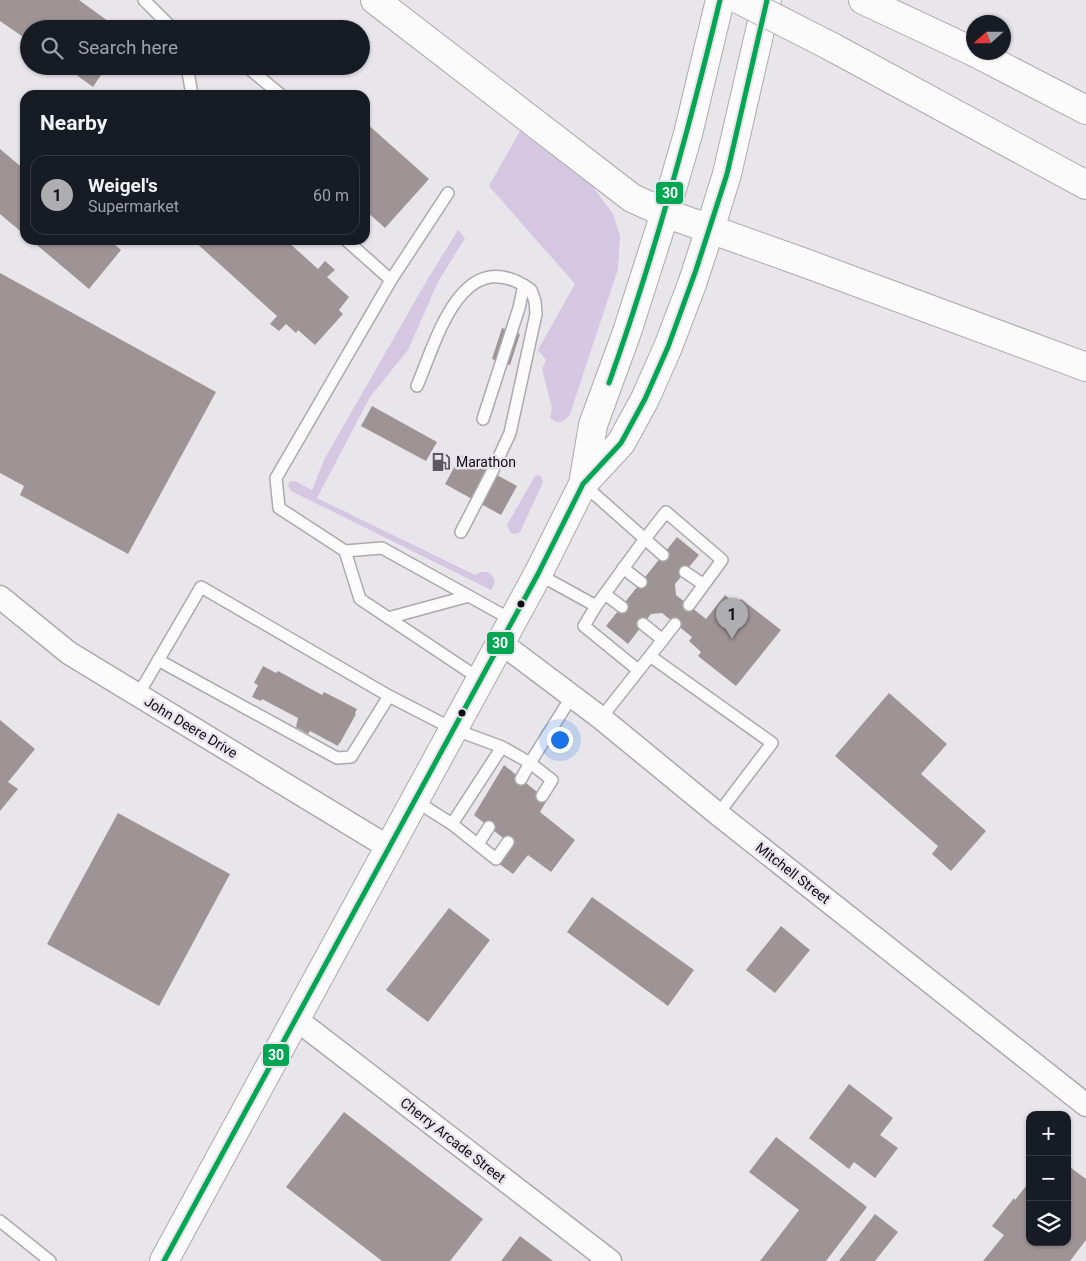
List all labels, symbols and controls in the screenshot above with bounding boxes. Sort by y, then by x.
north arrow [966,15,1011,60]
search box [20,20,370,75]
icon: search [38,34,66,62]
text: Search here [78,36,178,59]
text: Nearby [40,111,107,135]
text: Weigel's [88,174,158,197]
line badge: 30 [655,181,684,205]
text: 30 [662,185,678,201]
text: 1 [52,186,62,205]
text: 60 m [313,186,349,205]
text: Supermarket [88,197,179,216]
fuel station icon: Marathon [430,451,452,473]
place label: Marathon [456,454,516,470]
pin: 1 [716,598,748,639]
unlabelled marker [516,599,526,609]
line badge: 30 [486,631,515,655]
text: 30 [492,635,508,651]
street label: John Deere Drive [142,693,240,761]
unlabelled marker [457,708,467,718]
your location [547,727,573,753]
street label: Mitchell Street [753,839,834,907]
line badge: 30 [262,1043,290,1067]
text: 30 [268,1047,284,1063]
street label: Cherry Arcade Street [397,1094,509,1186]
map controls [1026,1111,1071,1246]
button: + [1026,1111,1071,1156]
button: − [1026,1156,1071,1201]
button: layers [1026,1201,1071,1246]

